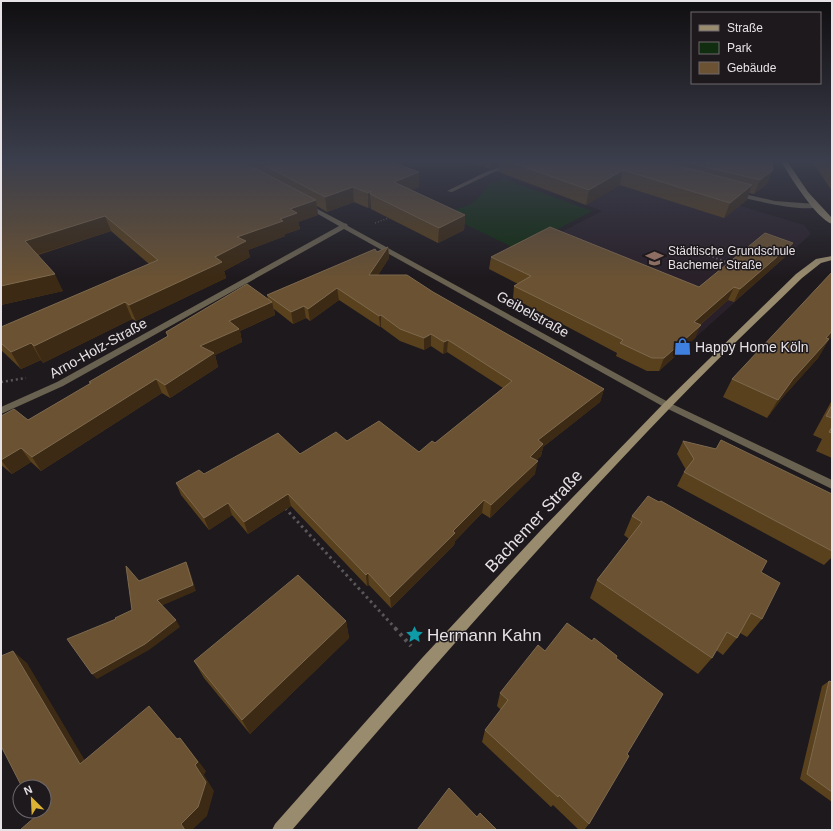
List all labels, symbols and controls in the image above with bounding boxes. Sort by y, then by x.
legend [691,12,821,84]
text: Straße [727,21,763,35]
text: Park [727,41,753,55]
text: Gebäude [727,61,777,75]
place label: Städtische Grundschule Bachemer Straße [668,244,796,272]
school or university icon: Städtische Grundschule Bachemer Straße [645,248,665,268]
street label: Geibelstraße [494,288,572,341]
street label: Arno-Holz-Straße [46,314,150,381]
shop icon: Happy Home Köln [672,337,692,357]
place label: Happy Home Köln [695,339,809,355]
street label: Bachemer Straße [482,466,586,576]
place icon: Hermann Kahn [404,625,424,645]
place label: Hermann Kahn [427,626,541,645]
north arrow [12,779,52,819]
text: N [22,783,34,797]

